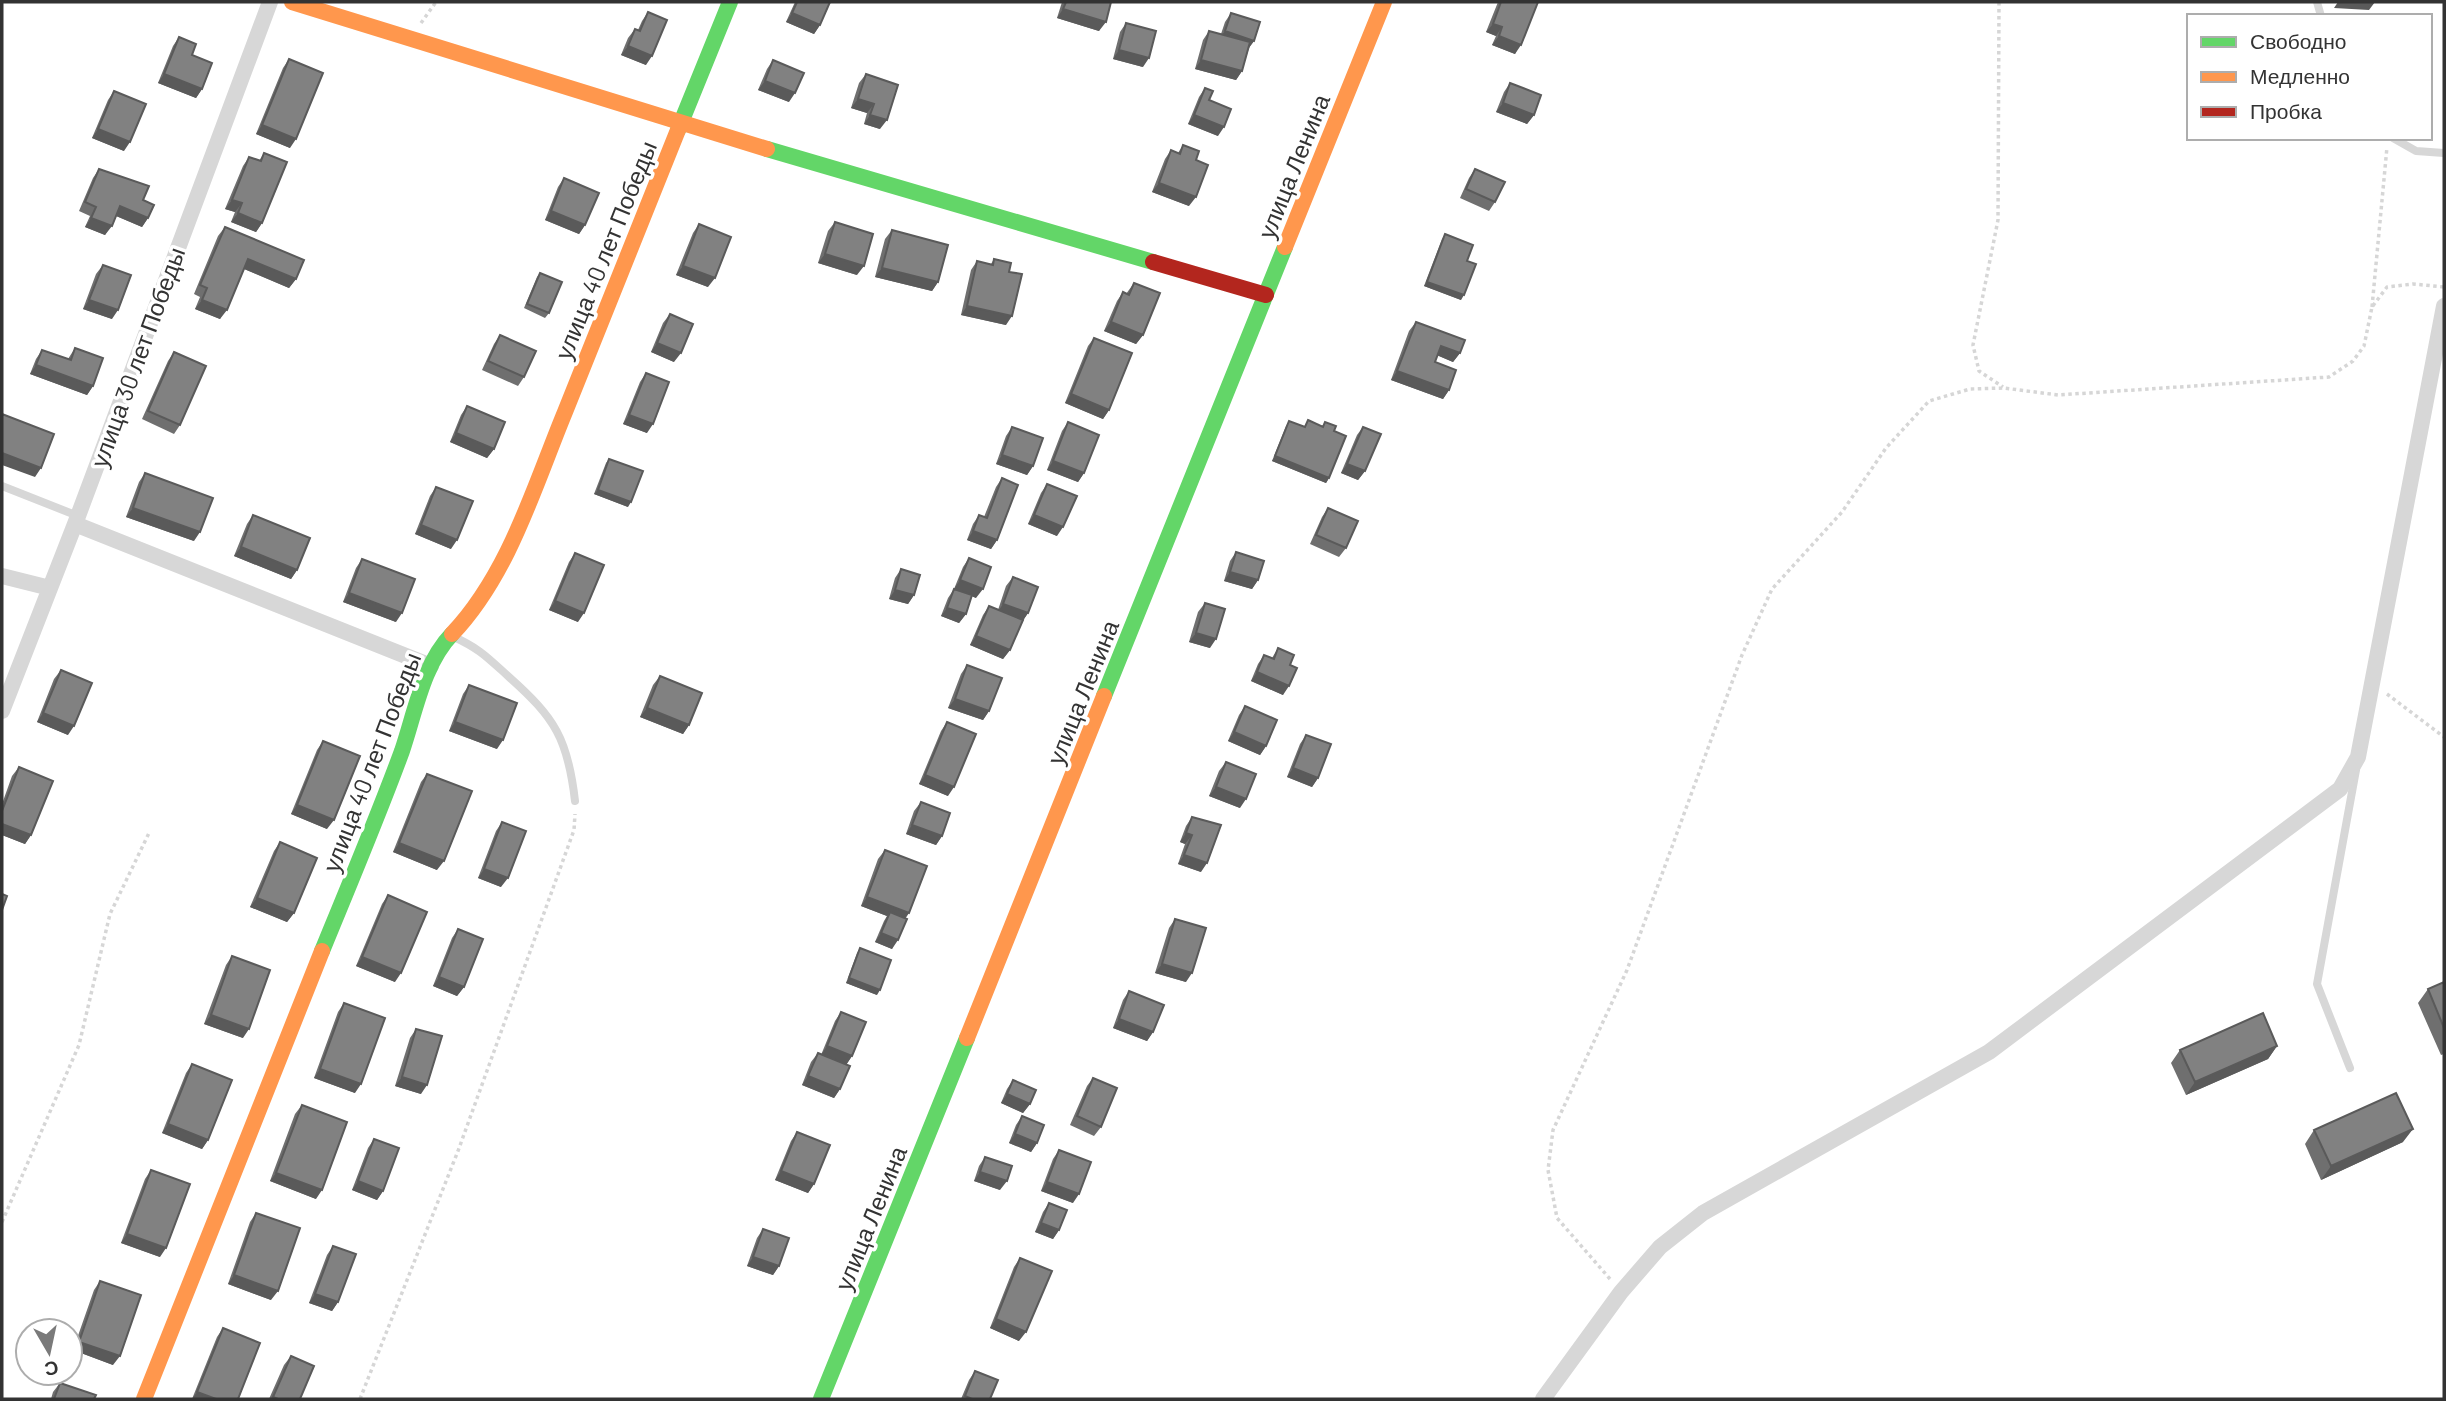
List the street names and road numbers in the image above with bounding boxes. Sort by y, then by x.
street label: улица Ленина [1251,89,1335,242]
street label: улица 40 лет Победы [548,137,662,363]
street label: улица 30 лет Победы [84,243,190,471]
street label: улица Ленина [1040,615,1124,768]
street label: улица 40 лет Победы [316,648,426,876]
street label: улица Ленина [828,1141,912,1294]

